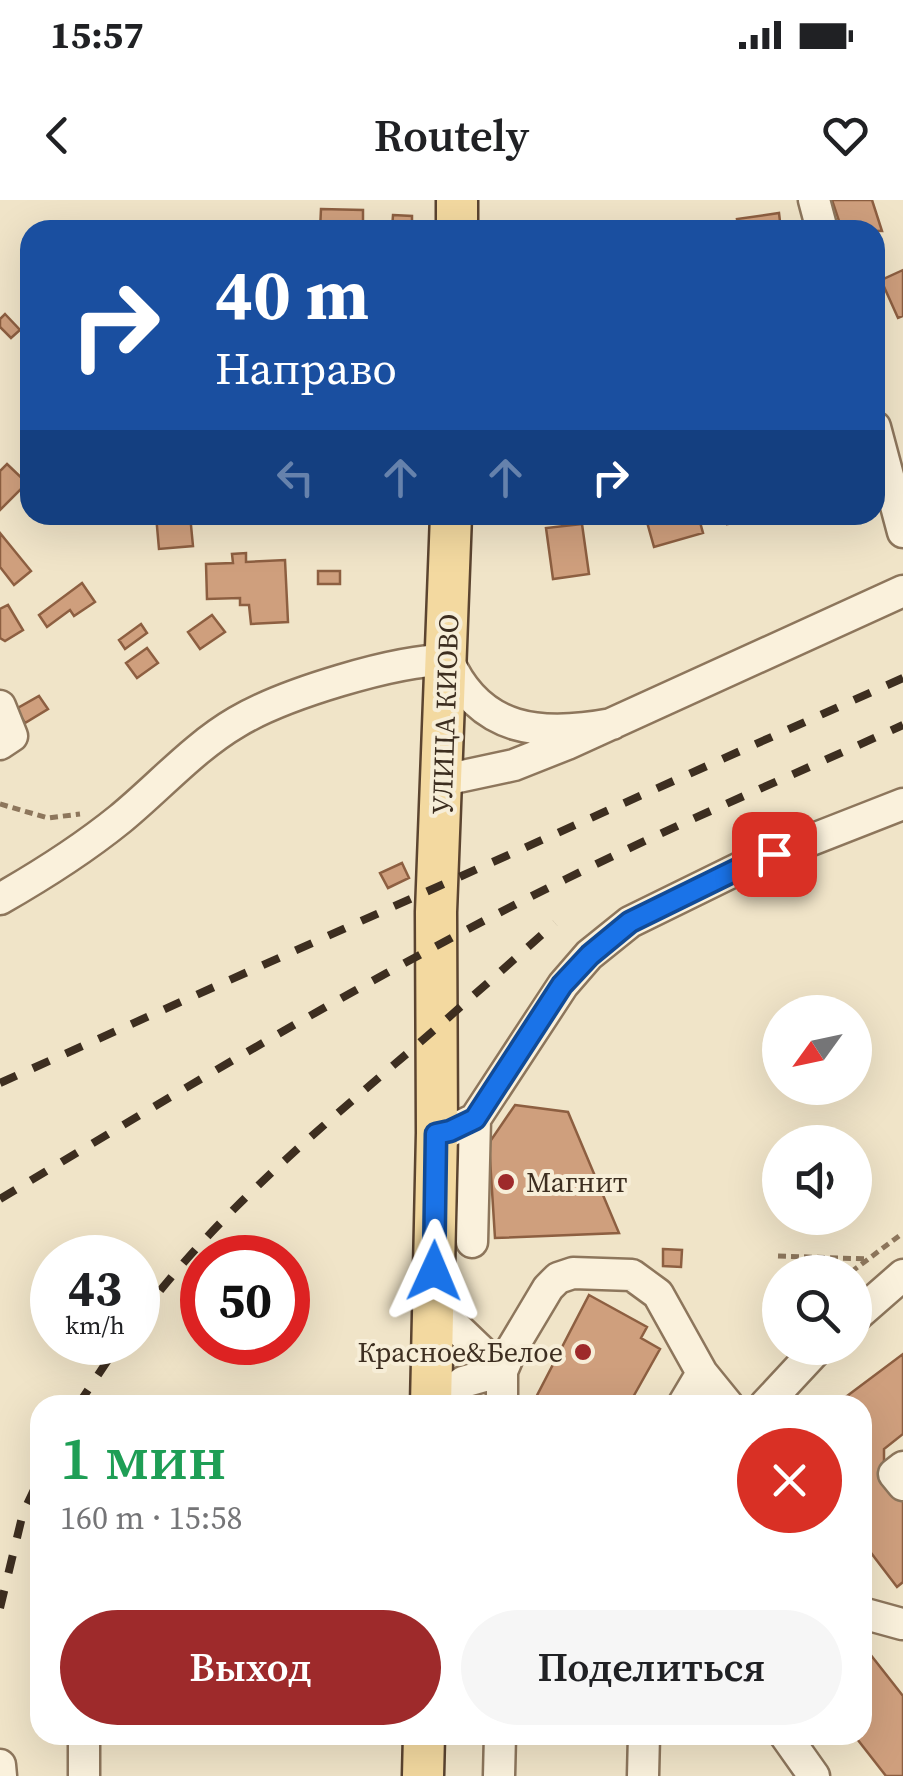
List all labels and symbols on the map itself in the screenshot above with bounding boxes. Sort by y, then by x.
street label: УЛИЦА КИОВО [423,613,467,815]
pin [732,812,817,897]
north arrow [762,995,872,1105]
place label: Магнит [526,1163,628,1201]
marker: Магнит [495,1171,517,1193]
position arrow [382,1219,486,1323]
speed limit sign: 50 [180,1235,310,1365]
place label: Красное&Белое [358,1333,563,1371]
marker: Красное&Белое [572,1341,594,1363]

